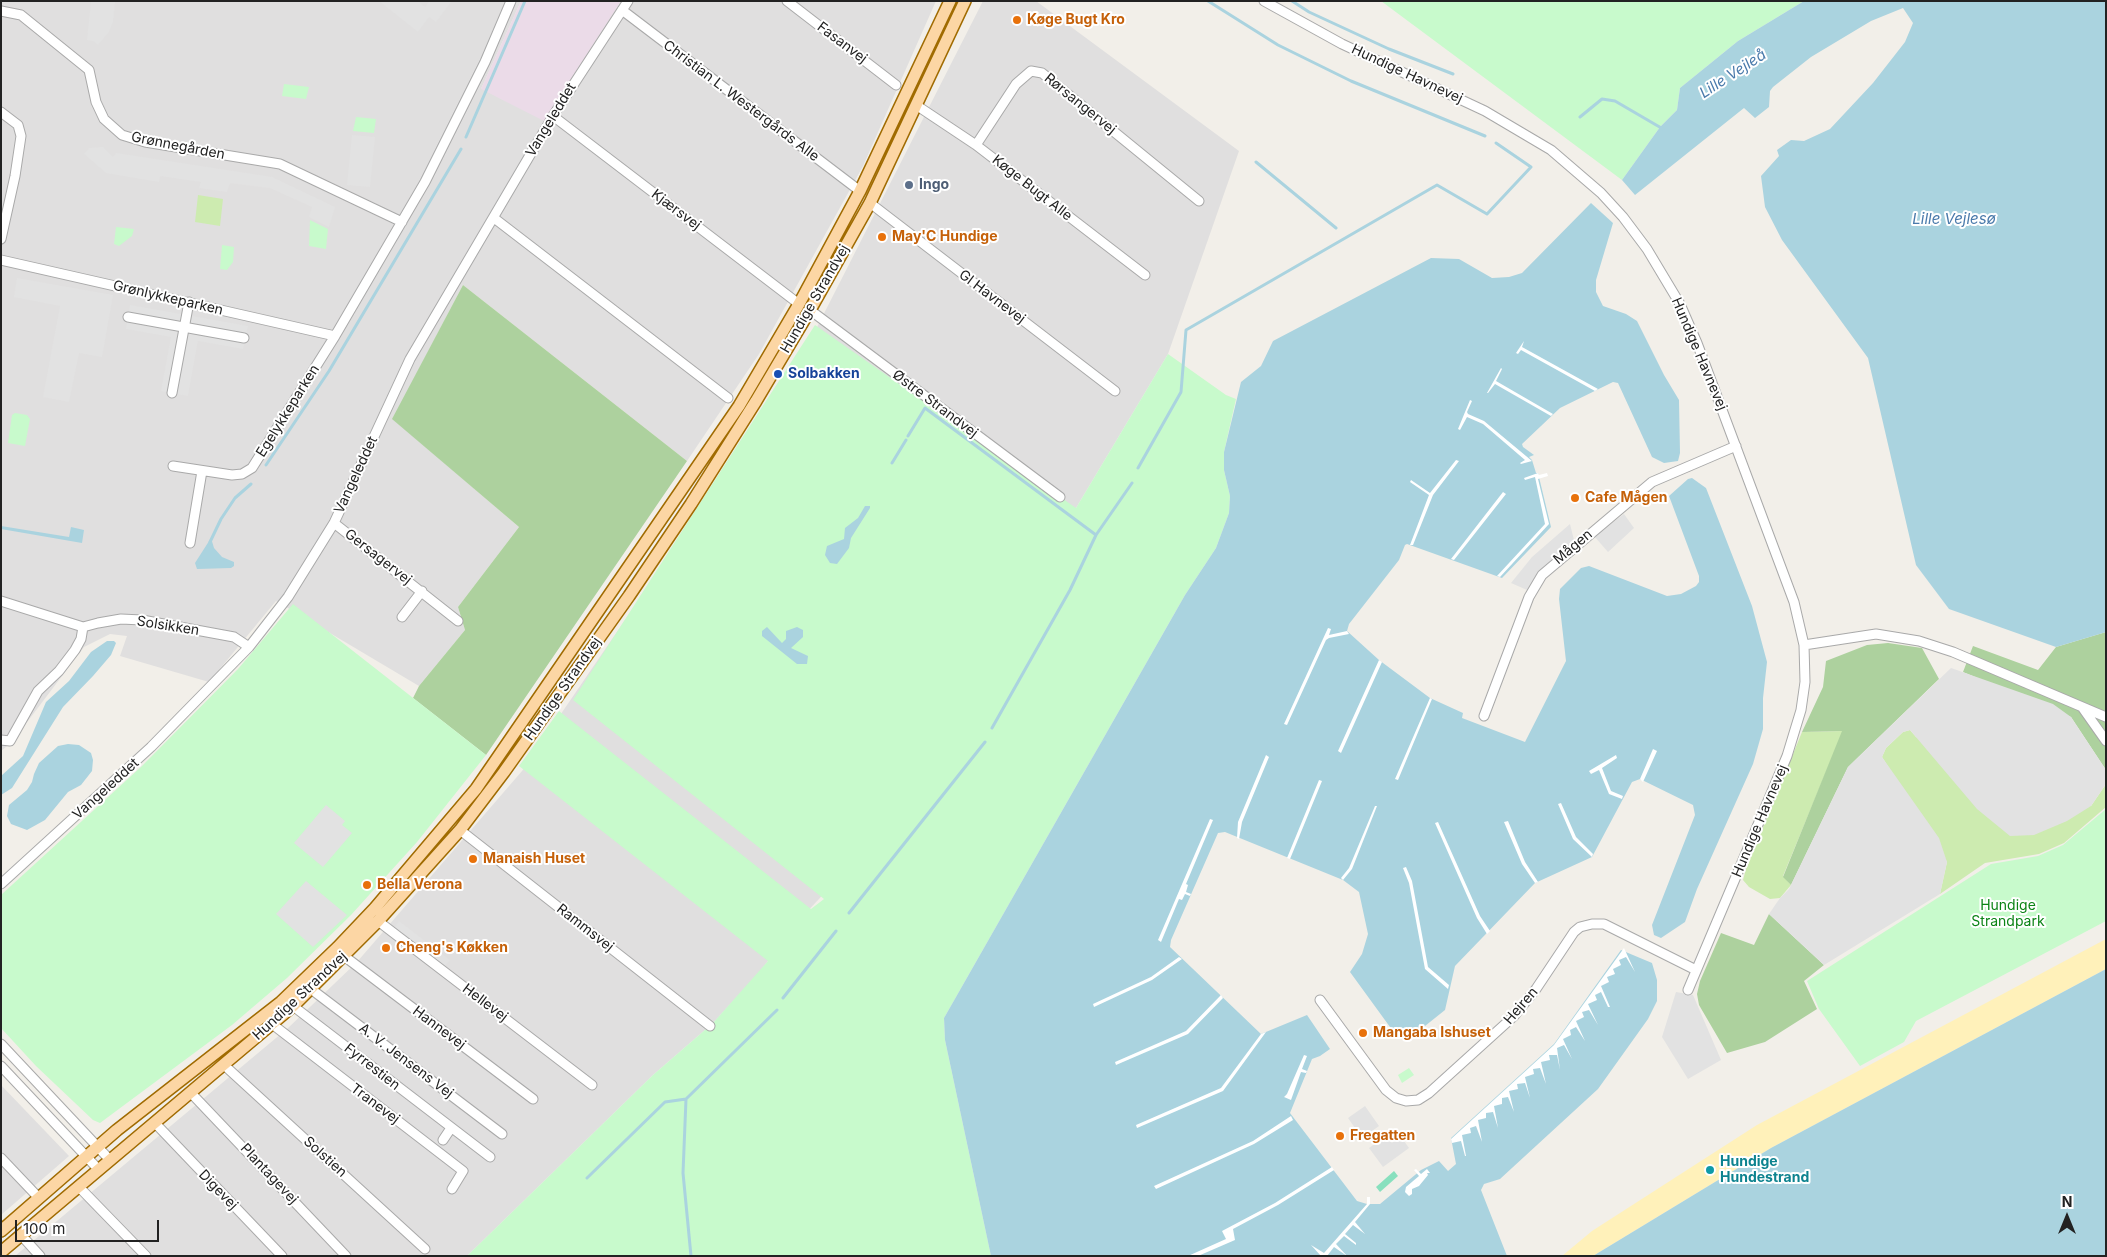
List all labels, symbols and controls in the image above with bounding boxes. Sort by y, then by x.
place label: Køge Bugt Kro [1027,12,1125,28]
marker: Køge Bugt Kro [1011,14,1023,26]
street label: Fasanvej [814,19,870,67]
street label: Christian L. Westergårds Alle [660,37,822,165]
street label: Hundige Havnevej [1349,41,1465,107]
water label: Lille Vejleå [1696,46,1770,102]
street label: Rørsangervej [1041,70,1119,138]
street label: Vangeleddet [522,80,580,160]
street label: Grønnegården [130,129,226,163]
street label: Køge Bugt Alle [989,151,1075,225]
place label: Ingo [919,177,949,193]
marker: Ingo [903,179,915,191]
street label: Kjærsvej [648,186,704,234]
water label: Lille Vejlesø [1912,210,1996,228]
place label: May'C Hundige [892,229,997,245]
marker: May'C Hundige [876,231,888,243]
street label: Hundige Strandvej [777,242,853,356]
street label: Gl Havnevej [955,267,1029,327]
street label: Grønlykkeparken [111,277,225,319]
street label: Hundige Havnevej [1668,295,1730,413]
street label: Egelykkeparken [253,362,323,460]
place label: Solbakken [788,366,860,382]
street label: Østre Strandvej [889,366,981,442]
marker: Solbakken [772,368,784,380]
street label: Vangeleddet [331,434,381,516]
place label: Cafe Mågen [1585,490,1667,506]
marker: Cafe Mågen [1569,492,1581,504]
street label: Gersagervej [341,526,415,588]
street label: Mågen [1550,526,1596,568]
street label: Solsikken [136,613,200,639]
street label: Hundige Strandvej [521,634,605,744]
street label: Vangeleddet [69,755,143,823]
street label: Hundige Havnevej [1729,762,1791,880]
place label: Manaish Huset [483,851,585,867]
marker: Manaish Huset [467,853,479,865]
place label: Bella Verona [377,877,462,893]
marker: Bella Verona [361,879,373,891]
park label: Hundige Strandpark [1971,898,2045,930]
street label: Rammsvej [553,900,617,956]
place label: Cheng's Køkken [396,940,508,956]
marker: Cheng's Køkken [380,942,392,954]
street label: Hundige Strandvej [250,948,350,1044]
street label: Hellevej [459,981,511,1025]
street label: Hejren [1500,984,1542,1028]
street label: Hannevej [409,1003,469,1053]
street label: A. V. Jensens Vej [355,1020,457,1102]
place label: Mangaba Ishuset [1373,1025,1491,1041]
marker: Mangaba Ishuset [1357,1027,1369,1039]
street label: Fyrrestien [341,1040,403,1094]
street label: Tranevej [347,1080,403,1128]
place label: Fregatten [1350,1128,1415,1144]
marker: Fregatten [1334,1130,1346,1142]
street label: Solstien [300,1133,350,1181]
street label: Plantagevej [237,1140,301,1208]
place label: Hundige Hundestrand [1720,1154,1809,1186]
marker: Hundige Hundestrand [1704,1164,1716,1176]
street label: Digevej [195,1166,241,1214]
north arrow [2042,1192,2092,1242]
text: N [2062,1193,2072,1210]
scale bar [18,1210,161,1242]
text: 100 m [23,1219,65,1238]

